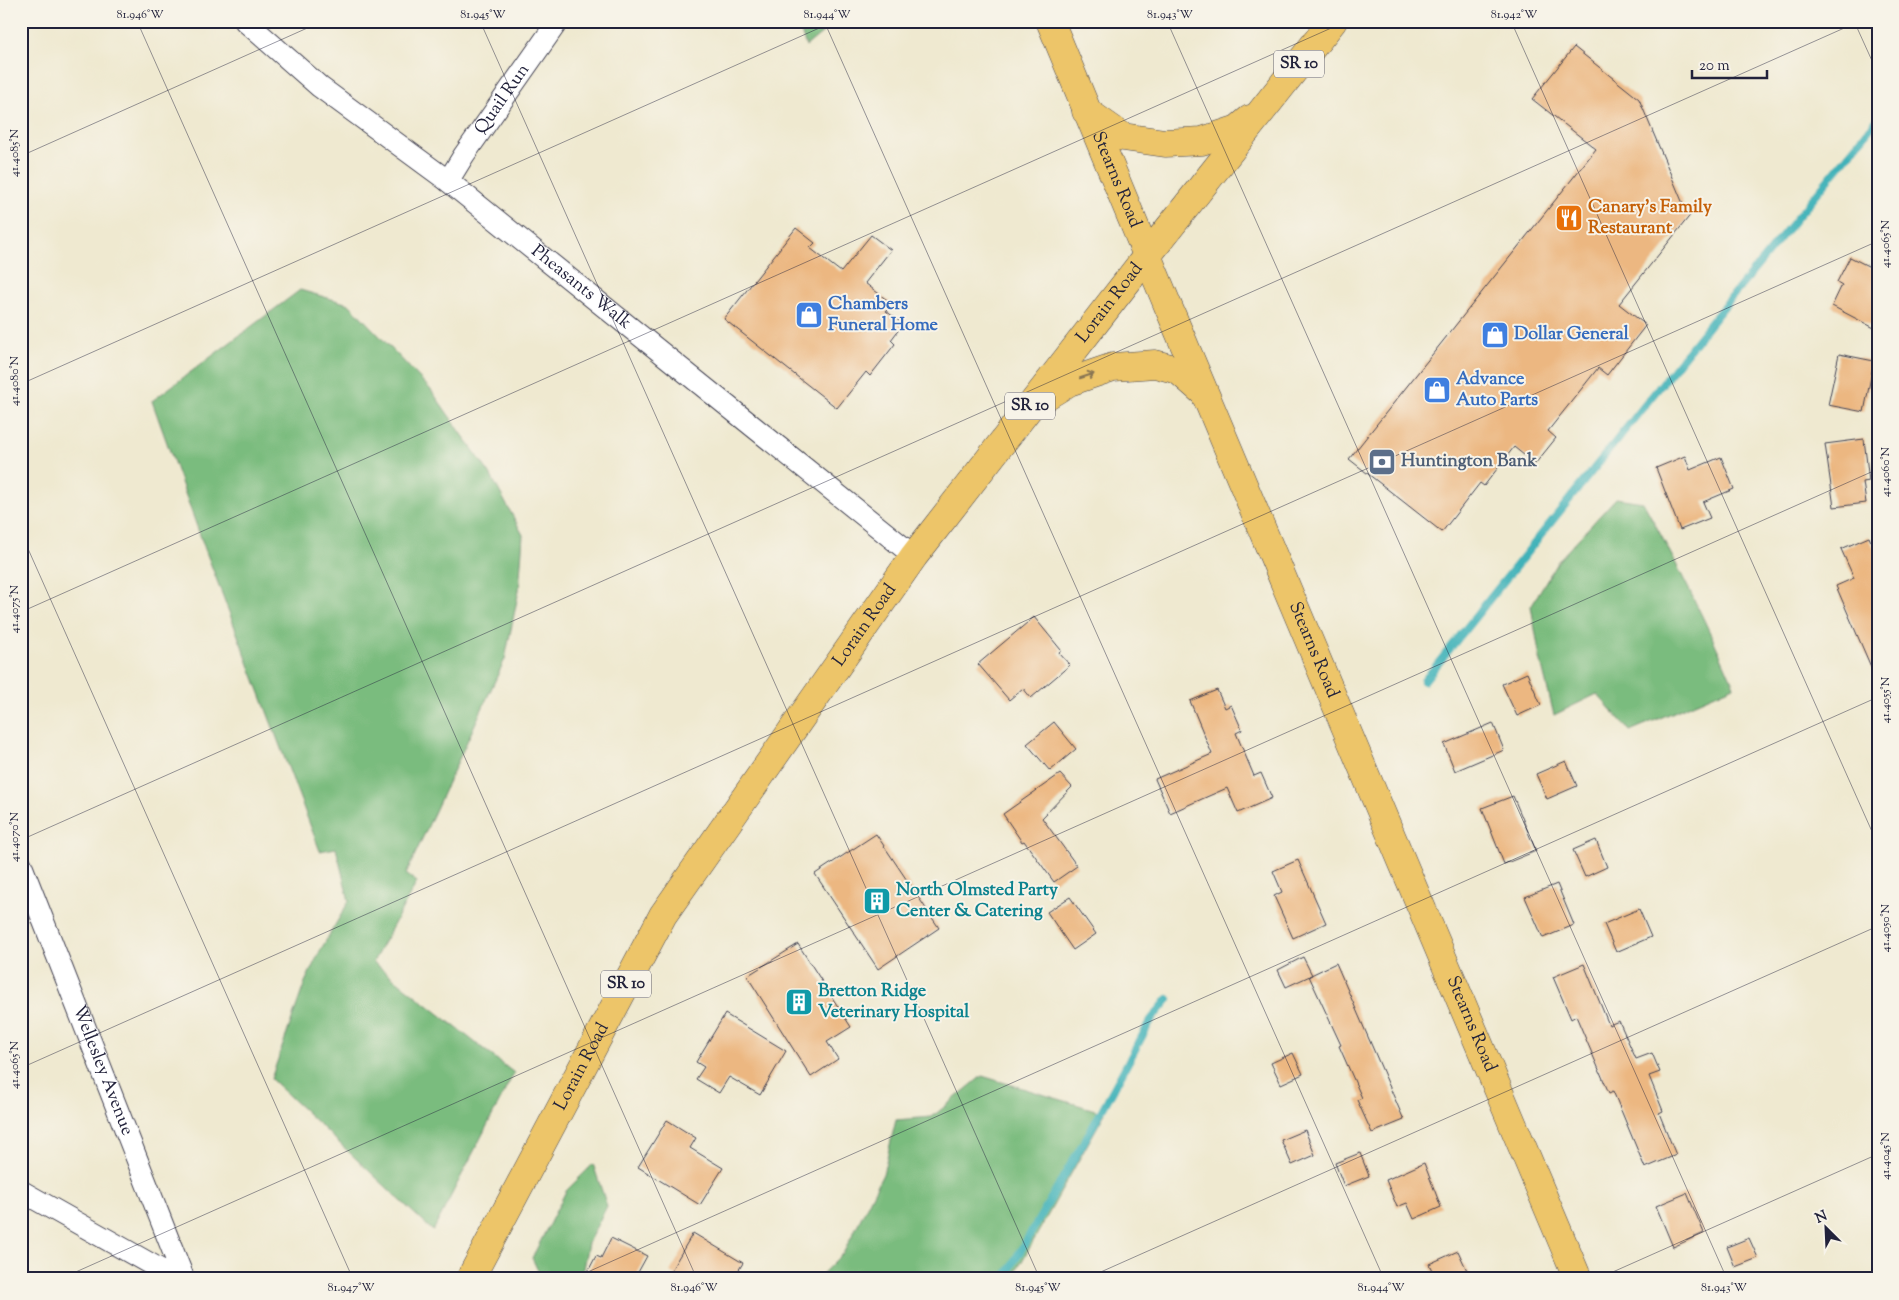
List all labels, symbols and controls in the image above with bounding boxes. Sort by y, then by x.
text: 81.946°W [116,6,164,24]
text: 81.945°W [460,6,506,24]
text: 81.944°W [803,6,851,24]
text: 81.943°W [1147,6,1194,24]
text: 81.942°W [1491,6,1538,24]
scale bar [1692,48,1766,80]
road number: SR 10 [1274,51,1324,78]
text: 20 m [1699,56,1730,77]
street label: Quail Run [469,59,537,140]
text: 41.4085°N [6,128,24,177]
street label: Stearns Road [1084,128,1147,232]
place label: Canary's Family Restaurant [1588,195,1712,242]
restaurant icon: Canary's Family Restaurant [1554,203,1584,233]
text: 41.4065°N [1877,219,1895,268]
street label: Pheasants Walk [525,239,637,336]
street label: Lorain Road [1071,257,1150,349]
place label: Chambers Funeral Home [828,292,939,339]
shop icon: Chambers Funeral Home [794,300,824,330]
shop icon: Dollar General [1480,320,1510,350]
place label: Dollar General [1514,322,1630,348]
text: 41.4080°N [6,355,24,406]
place label: Advance Auto Parts [1456,367,1538,414]
one-way arrow [1079,370,1095,380]
shop icon: Advance Auto Parts [1422,375,1452,405]
road number: SR 10 [1005,392,1055,420]
text: 41.4060°N [1877,446,1895,497]
bank icon: Huntington Bank [1367,447,1397,477]
place label: Huntington Bank [1401,449,1537,475]
street label: Lorain Road [827,579,903,672]
text: 41.4075°N [6,584,24,633]
street label: Stearns Road [1281,598,1345,702]
text: 41.4055°N [1877,676,1895,723]
text: 41.4070°N [6,812,24,862]
place label: North Olmsted Party Center & Catering [896,878,1058,925]
building icon: North Olmsted Party Center & Catering [862,886,892,916]
text: 41.4050°N [1877,903,1895,952]
road number: SR 10 [601,971,651,998]
street label: Stearns Road [1439,972,1503,1076]
place label: Bretton Ridge Veterinary Hospital [818,979,970,1026]
building icon: Bretton Ridge Veterinary Hospital [784,987,814,1017]
street label: Wellesley Avenue [65,1002,139,1140]
street label: Lorain Road [548,1019,616,1115]
text: 41.4065°N [6,1040,24,1089]
text: 41.4045°N [1877,1132,1895,1180]
north arrow [1802,1202,1852,1252]
text: N [1812,1207,1831,1229]
text: 81.947°W [327,1279,375,1297]
text: 81.946°W [670,1279,718,1297]
text: 81.945°W [1015,1279,1061,1297]
text: 81.944°W [1357,1279,1405,1297]
text: 81.943°W [1701,1279,1748,1297]

